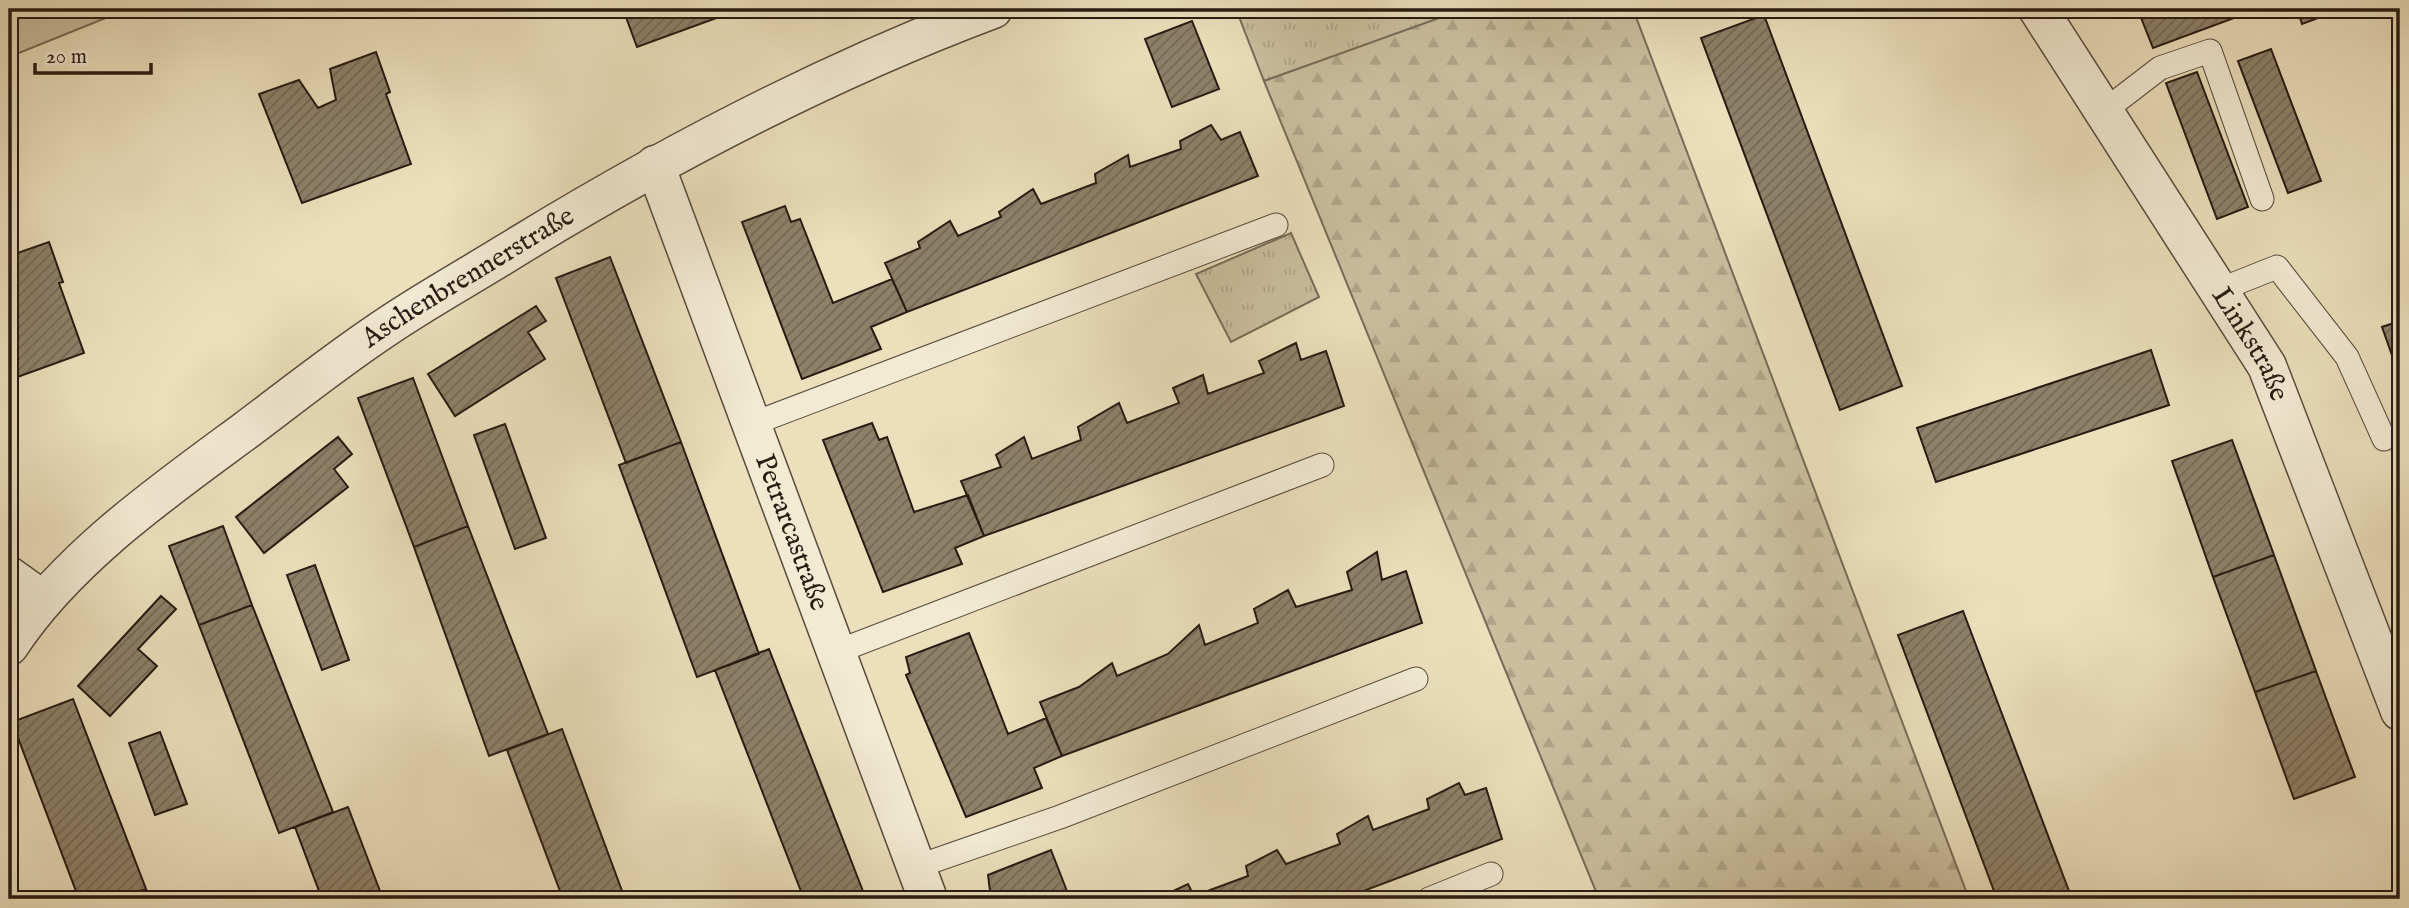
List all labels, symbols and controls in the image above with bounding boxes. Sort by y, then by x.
scale bar [35,32,150,76]
text: 20 m [46,44,87,71]
street label: Aschenbrennerstraße [354,199,581,357]
street label: Linkstraße [2203,280,2296,406]
street label: Petrarcastraße [747,449,837,616]

